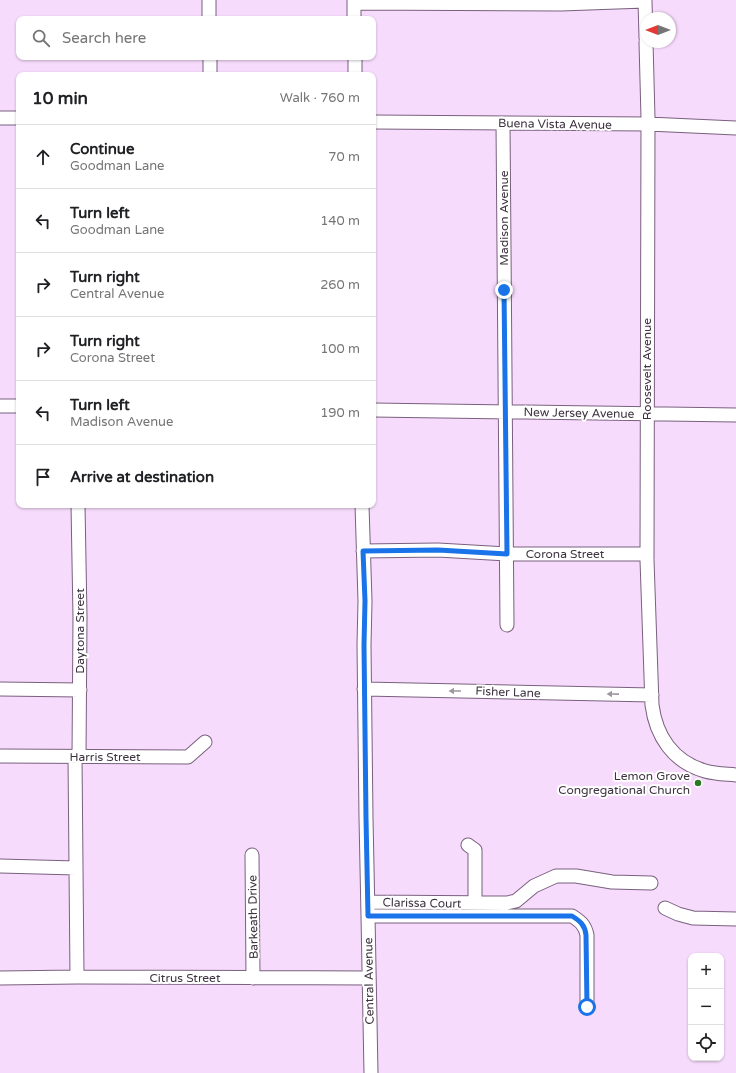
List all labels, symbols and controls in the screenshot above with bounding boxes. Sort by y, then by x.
north arrow [640,12,676,48]
search box [16,16,376,60]
icon: search [30,27,52,49]
text: Search here [62,29,146,47]
text: 10 min [32,88,88,109]
text: Walk · 760 m [280,90,360,106]
street label: Buena Vista Avenue [498,116,612,132]
text: Continue [70,140,134,158]
icon: ahead [32,146,54,168]
text: 70 m [328,149,360,165]
text: Goodman Lane [70,158,164,174]
street label: Madison Avenue [497,170,511,266]
text: Turn left [70,204,130,222]
icon: left [32,210,54,232]
text: 140 m [320,213,360,229]
text: Goodman Lane [70,222,164,238]
text: Turn right [70,268,140,286]
icon: right [32,274,54,296]
text: 260 m [320,277,360,293]
route end [495,281,513,299]
text: Central Avenue [70,286,164,302]
street label: Roosevelt Avenue [640,318,654,420]
text: Turn right [70,332,140,350]
icon: right [32,338,54,360]
text: 100 m [320,341,360,357]
text: Corona Street [70,350,155,366]
text: Turn left [70,396,130,414]
icon: left [32,402,54,424]
text: 190 m [320,405,360,421]
street label: New Jersey Avenue [523,405,635,421]
text: Madison Avenue [70,414,173,430]
icon: arrive [32,466,54,488]
text: Arrive at destination [70,468,214,486]
street label: Corona Street [526,547,605,561]
street label: Daytona Street [73,588,87,674]
street label: Fisher Lane [475,684,541,700]
one-way arrow [448,688,461,694]
one-way arrow [607,691,619,698]
street label: Harris Street [69,750,141,764]
place label: Lemon Grove Congregational Church [558,769,690,797]
marker: Lemon Grove Congregational Church [693,778,703,788]
street label: Barkeath Drive [245,875,261,959]
street label: Clarissa Court [382,895,462,911]
street label: Central Avenue [361,937,377,1025]
map controls [688,953,724,1061]
button: + [688,953,724,989]
street label: Citrus Street [150,971,221,985]
button: − [688,989,724,1025]
route start [578,998,596,1016]
button: locate [688,1025,724,1061]

